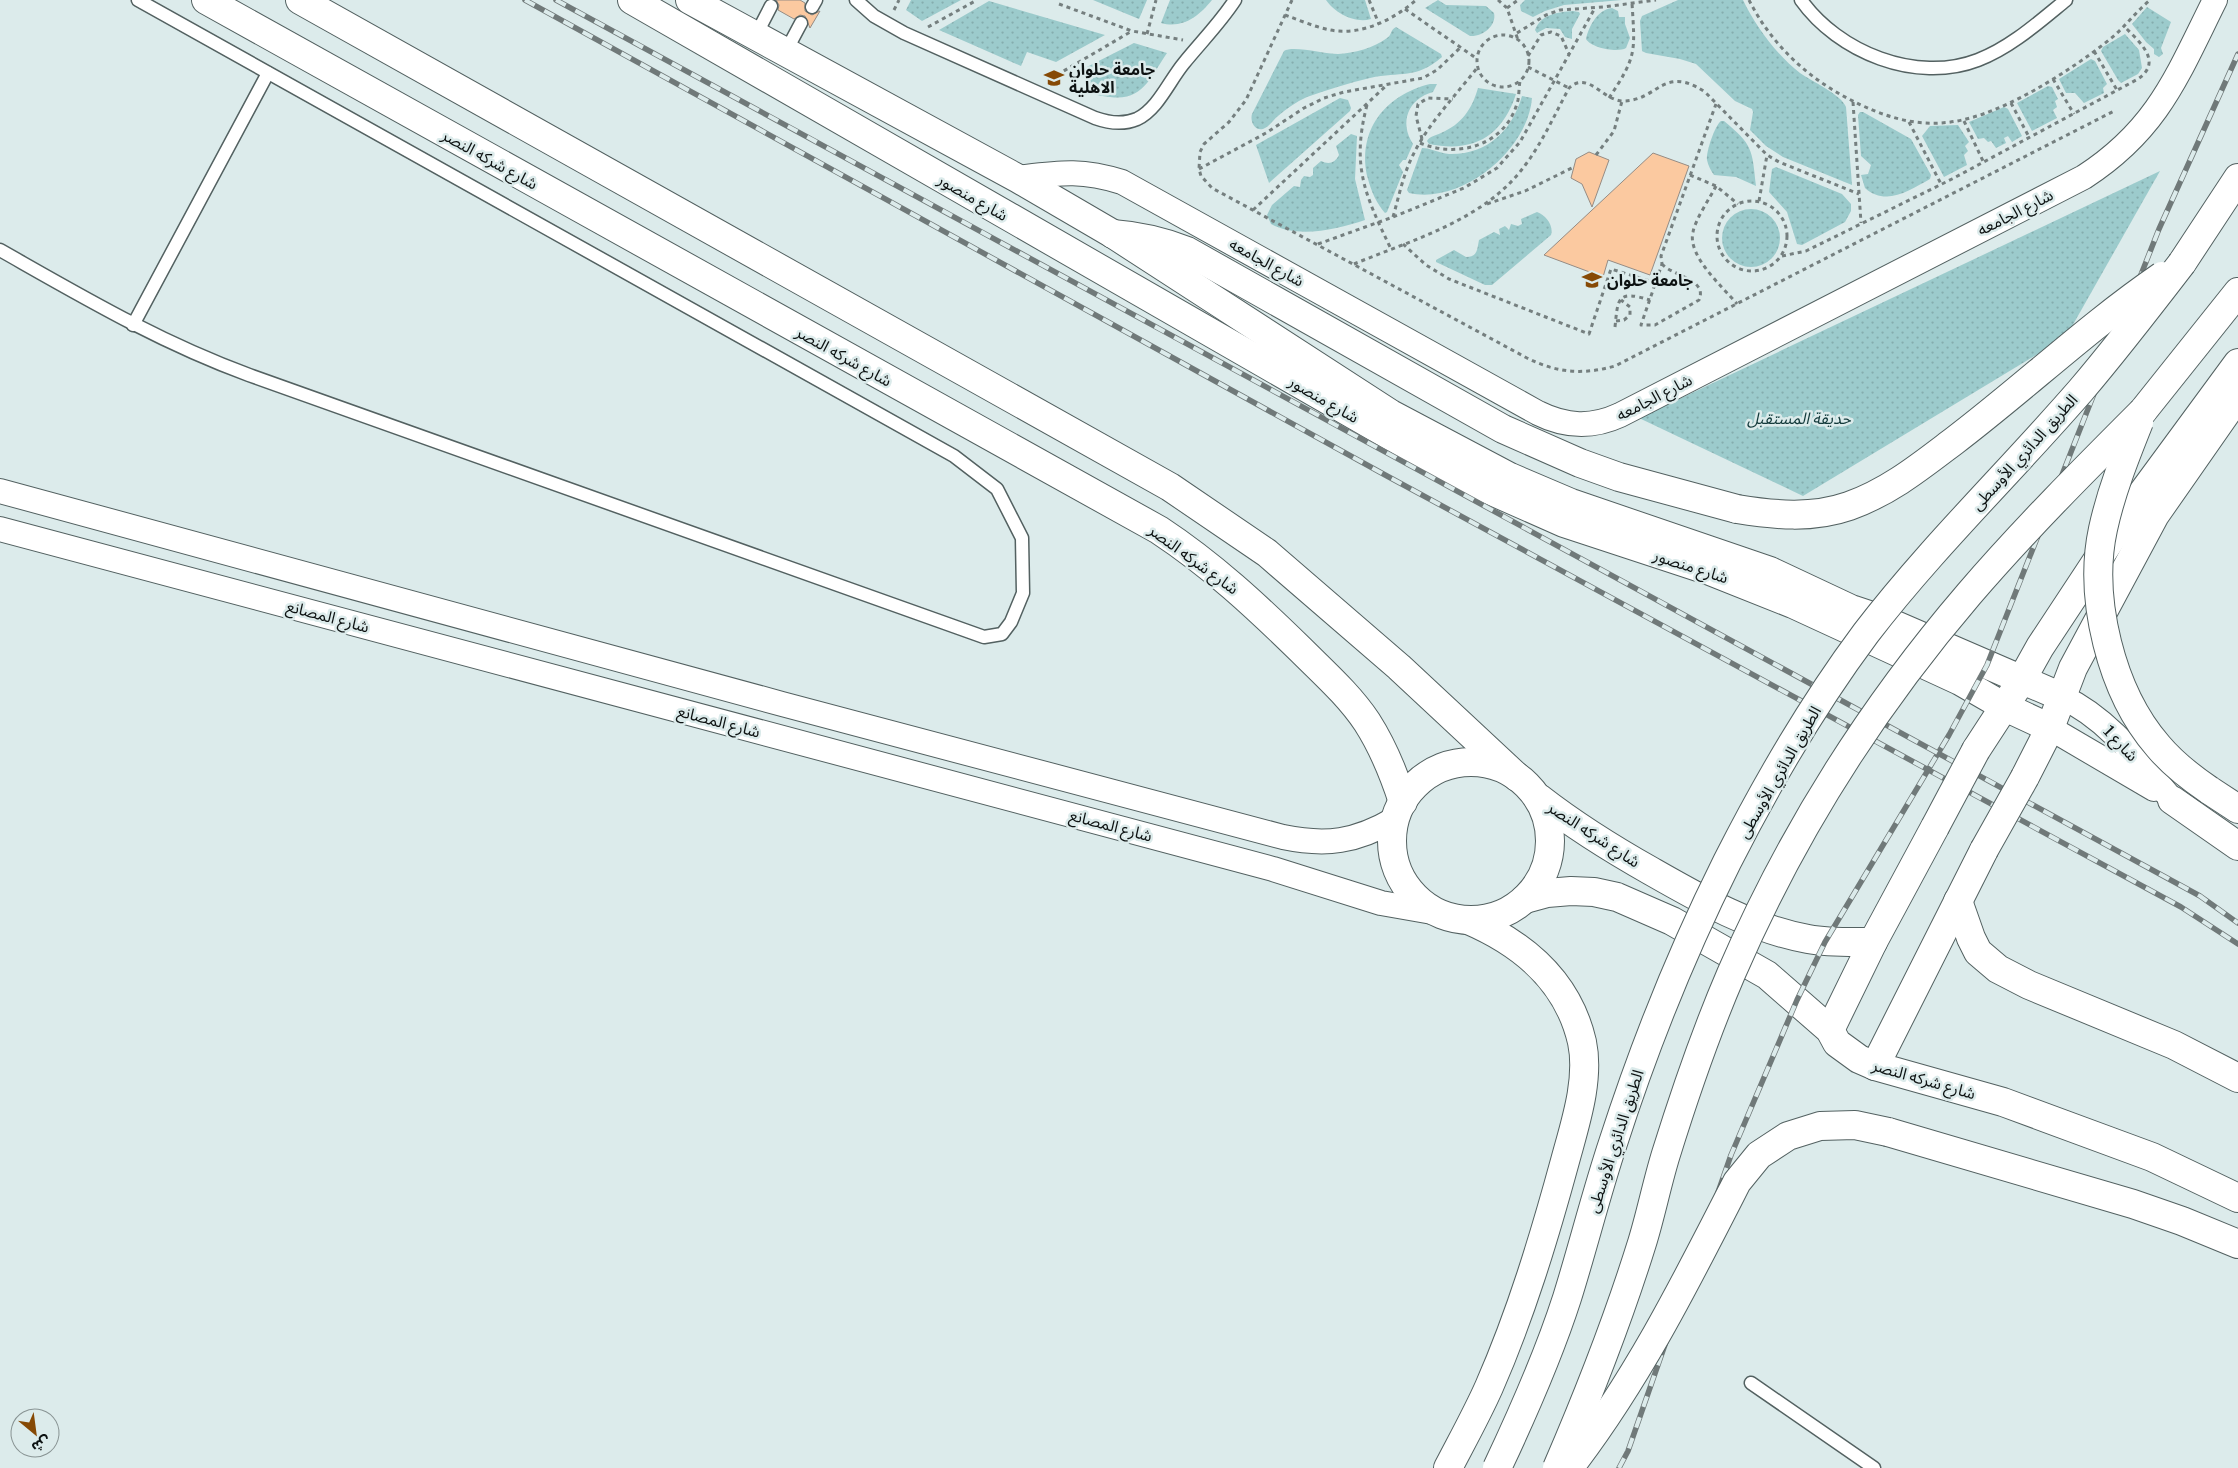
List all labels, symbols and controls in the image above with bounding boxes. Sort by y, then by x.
place label: جامعة حلوان الاهلية [1069,59,1155,97]
school or university icon: جامعة حلوان الاهلية [1043,67,1065,89]
street label: شارع شركه النصر [436,124,541,196]
street label: شارع منصور [932,168,1012,228]
street label: شارع الجامعه [1974,184,2058,242]
street label: شارع الجامعه [1225,233,1308,293]
school or university icon: جامعة حلوان [1581,269,1603,291]
place label: جامعة حلوان [1607,270,1693,290]
street label: شارع شركه النصر [790,321,895,393]
street label: شارع الجامعه [1613,369,1697,427]
street label: شارع منصور [1283,370,1363,430]
street label: الطريق الدائري الأوسطى [1967,390,2083,516]
park label: حديقة المستقبل [1747,408,1851,428]
street label: شارع شركه النصر [1143,519,1243,601]
street label: شارع منصور [1649,544,1731,590]
street label: شارع المصانع [284,595,372,640]
street label: شارع المصانع [675,700,763,745]
street label: الطريق الدائري الأوسطى [1733,702,1827,843]
street label: شارع 1 [2097,721,2143,767]
street label: شارع شركه النصر [1541,796,1644,874]
street label: شارع المصانع [1067,804,1155,849]
street label: شارع شركه النصر [1868,1054,1978,1106]
street label: الطريق الدائري الأوسطى [1582,1067,1650,1216]
north arrow [10,1408,60,1458]
text: ش [29,1432,54,1457]

